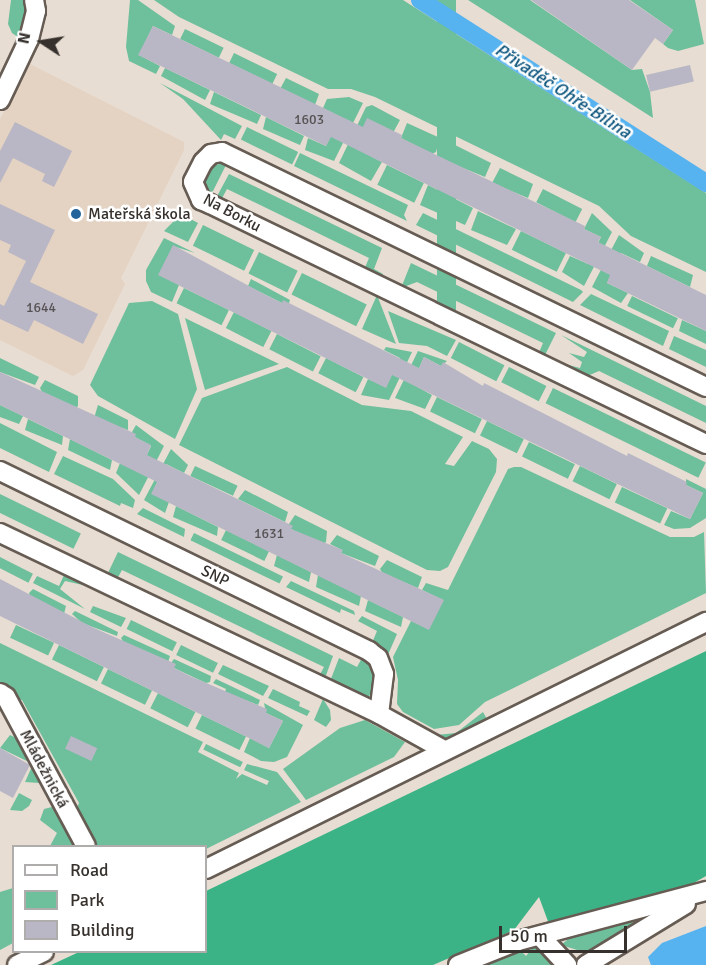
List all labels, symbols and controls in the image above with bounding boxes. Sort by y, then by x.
north arrow [12,12,72,72]
text: N [13,31,35,46]
water label: Přivaděč Ohře-Bílina [491,39,635,143]
house number: 1603 [294,112,324,128]
street label: Na Borku [200,190,264,236]
place label: Mateřská škola [88,204,191,224]
marker: Mateřská škola [69,207,83,221]
house number: 1644 [26,300,56,316]
house number: 1631 [254,526,284,542]
street label: SNP [198,561,232,591]
street label: Mládežnická [15,726,73,812]
legend [12,845,207,953]
text: Road [70,859,109,881]
text: Park [70,889,105,911]
scale bar [502,914,630,952]
text: Building [70,919,134,941]
text: 50 m [510,925,548,947]

